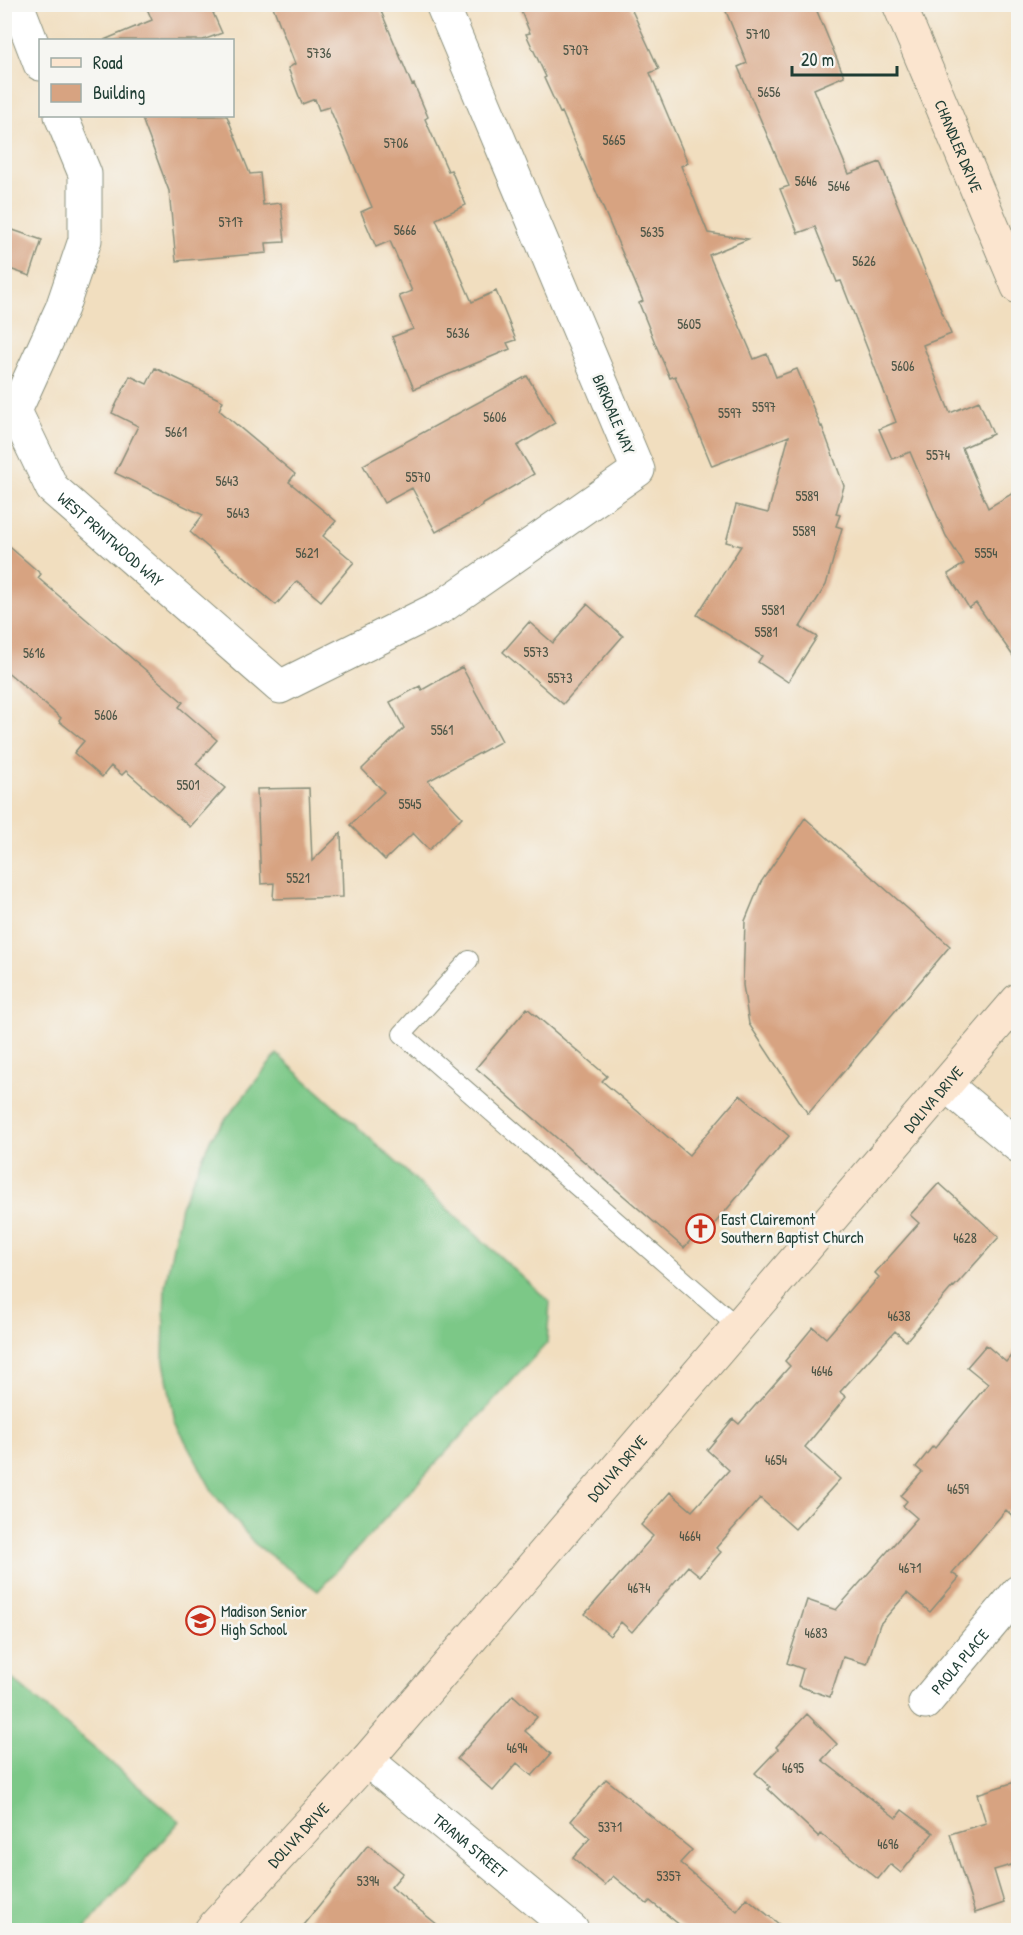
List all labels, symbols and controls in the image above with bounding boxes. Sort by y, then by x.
house number: 5710 [746,24,770,43]
legend [39,39,234,117]
scale bar [792,39,897,77]
house number: 5707 [563,40,589,59]
house number: 5736 [307,43,332,62]
text: 20 m [801,47,834,72]
text: Road [93,50,123,75]
text: Building [93,80,145,105]
house number: 5656 [757,82,781,101]
street label: CHANDLER DRIVE [929,96,988,196]
house number: 5665 [602,130,626,149]
house number: 5706 [384,133,409,152]
house number: 5646 [795,171,818,190]
house number: 5646 [828,176,851,195]
house number: 5717 [219,212,243,231]
house number: 5666 [394,220,417,239]
house number: 5635 [640,222,664,241]
house number: 5626 [852,251,876,270]
house number: 5605 [677,314,701,333]
house number: 5636 [446,323,470,342]
house number: 5606 [891,356,915,375]
street label: BIRKDALE WAY [587,371,641,457]
house number: 5597 [752,397,776,416]
house number: 5597 [718,403,742,422]
house number: 5606 [483,407,507,426]
house number: 5661 [165,422,187,441]
house number: 5574 [926,445,950,464]
house number: 5570 [405,467,431,486]
house number: 5643 [215,471,239,490]
house number: 5589 [795,486,819,505]
street label: WEST PRINTWOOD WAY [53,487,168,591]
house number: 5643 [226,503,250,522]
house number: 5589 [792,521,816,540]
house number: 5621 [295,543,319,562]
house number: 5554 [974,543,998,562]
house number: 5581 [762,600,785,619]
house number: 5581 [755,622,778,641]
house number: 5573 [523,642,549,661]
house number: 5616 [23,643,45,662]
house number: 5573 [547,668,573,687]
house number: 5606 [94,705,118,724]
house number: 5561 [431,720,453,739]
house number: 5501 [176,775,200,794]
house number: 5545 [398,794,422,813]
house number: 5521 [286,868,310,887]
street label: DOLIVA DRIVE [898,1061,968,1137]
place label: East Clairemont Southern Baptist Church [721,1208,864,1248]
church icon: East Clairemont Southern Baptist Church [684,1212,716,1244]
house number: 4628 [953,1228,977,1247]
house number: 4638 [887,1306,911,1325]
house number: 4646 [811,1361,833,1380]
street label: DOLIVA DRIVE [582,1430,652,1506]
house number: 4654 [765,1450,787,1469]
house number: 4659 [947,1479,969,1498]
house number: 4664 [679,1526,701,1545]
house number: 4671 [899,1558,921,1577]
house number: 4674 [627,1578,651,1597]
place label: Madison Senior High School [221,1600,307,1640]
school or university icon: Madison Senior High School [184,1604,216,1636]
house number: 4683 [804,1623,828,1642]
street label: PAOLA PLACE [926,1624,994,1699]
house number: 4694 [506,1738,528,1757]
house number: 4695 [782,1758,804,1777]
street label: DOLIVA DRIVE [263,1798,334,1872]
street label: TRIANA STREET [428,1808,512,1883]
house number: 5371 [598,1817,622,1836]
house number: 4696 [877,1834,899,1853]
house number: 5357 [656,1866,682,1885]
house number: 5394 [357,1871,379,1890]

